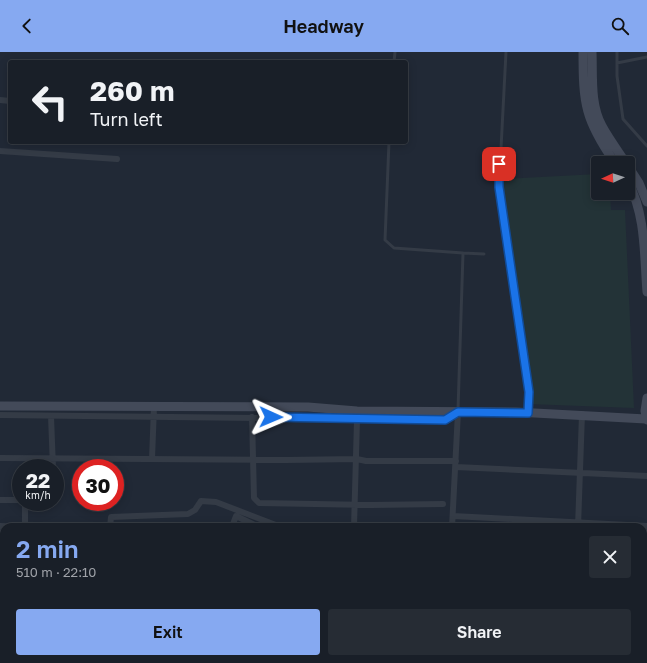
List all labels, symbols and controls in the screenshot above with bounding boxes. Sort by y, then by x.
icon: back [16,15,38,37]
text: Headway [283,15,364,37]
icon: search [609,15,631,37]
text: 260 m [90,74,175,107]
icon: left [24,76,76,128]
text: Turn left [90,108,163,130]
pin [482,147,516,181]
icon: arrive [488,153,510,175]
north arrow [591,156,635,200]
map controls [591,156,635,200]
position arrow [250,396,292,438]
speed limit sign: 30 [72,459,124,511]
text: 22 [26,468,50,492]
text: km/h [25,489,51,501]
text: 2 min [16,534,78,563]
button: close [589,536,631,578]
text: 510 m · 22:10 [16,564,96,580]
button: Exit [16,609,320,655]
button: Share [328,609,631,655]

